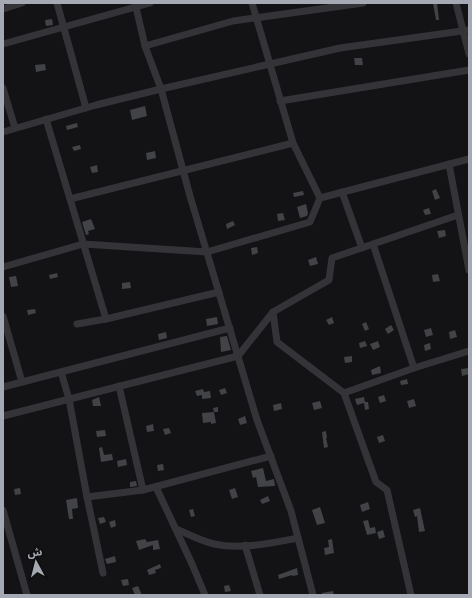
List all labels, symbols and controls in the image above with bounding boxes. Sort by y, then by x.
north arrow [16,542,56,582]
text: ش [27,545,43,560]

